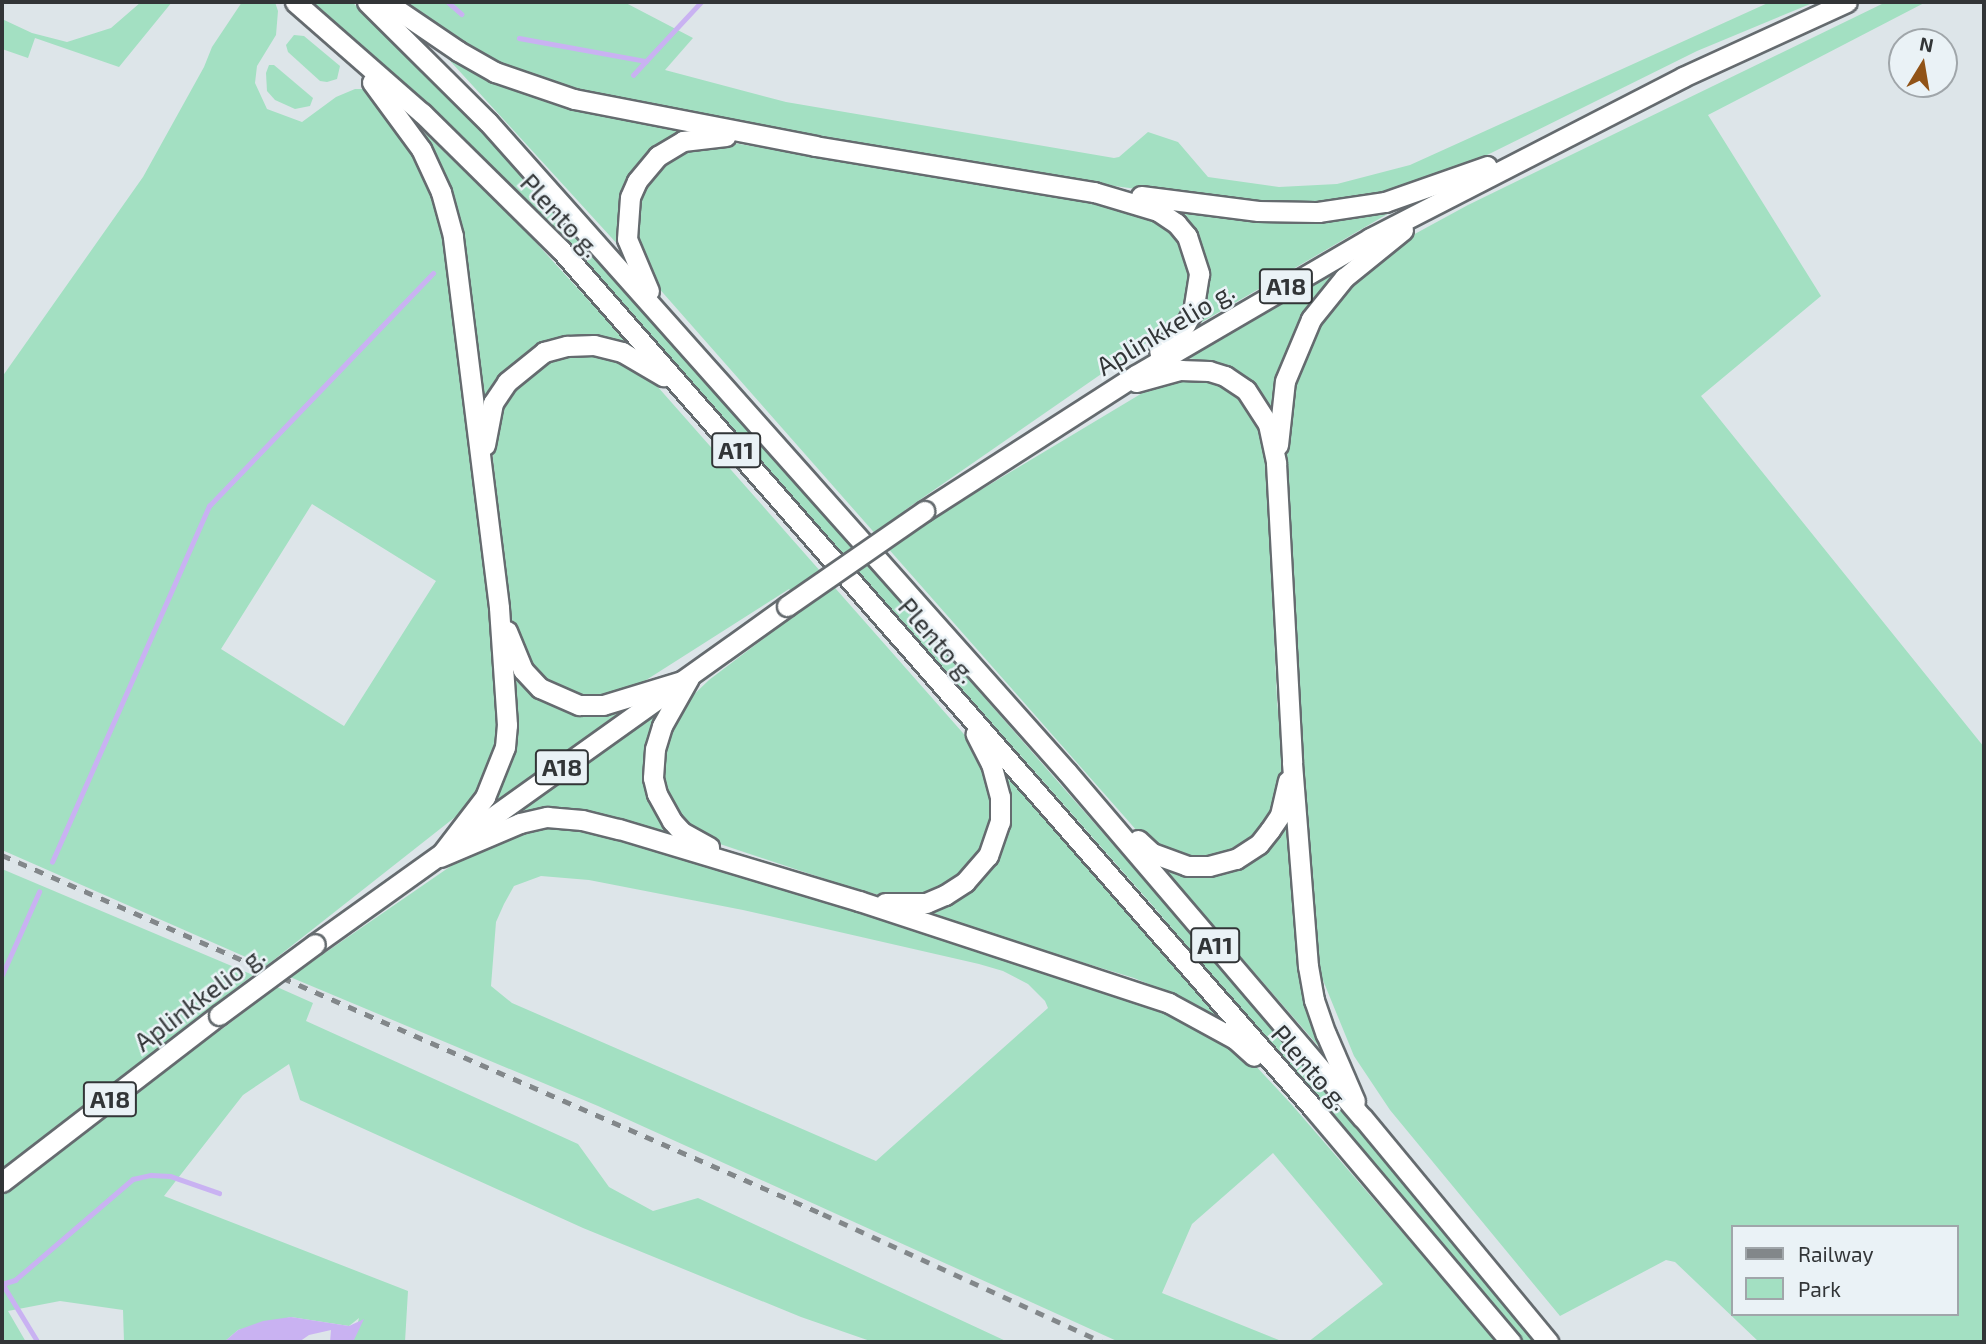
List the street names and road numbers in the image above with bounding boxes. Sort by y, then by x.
street label: Plento g. [514,167,608,263]
road number: A18 [1258,265,1314,306]
street label: Aplinkkelio g. [1090,275,1240,381]
road number: A11 [710,430,762,471]
street label: Plento g. [892,591,984,689]
road number: A18 [534,746,590,788]
road number: A11 [1189,925,1241,965]
street label: Aplinkkelio g. [127,939,271,1057]
street label: Plento g. [1265,1018,1357,1116]
road number: A18 [82,1078,138,1120]

